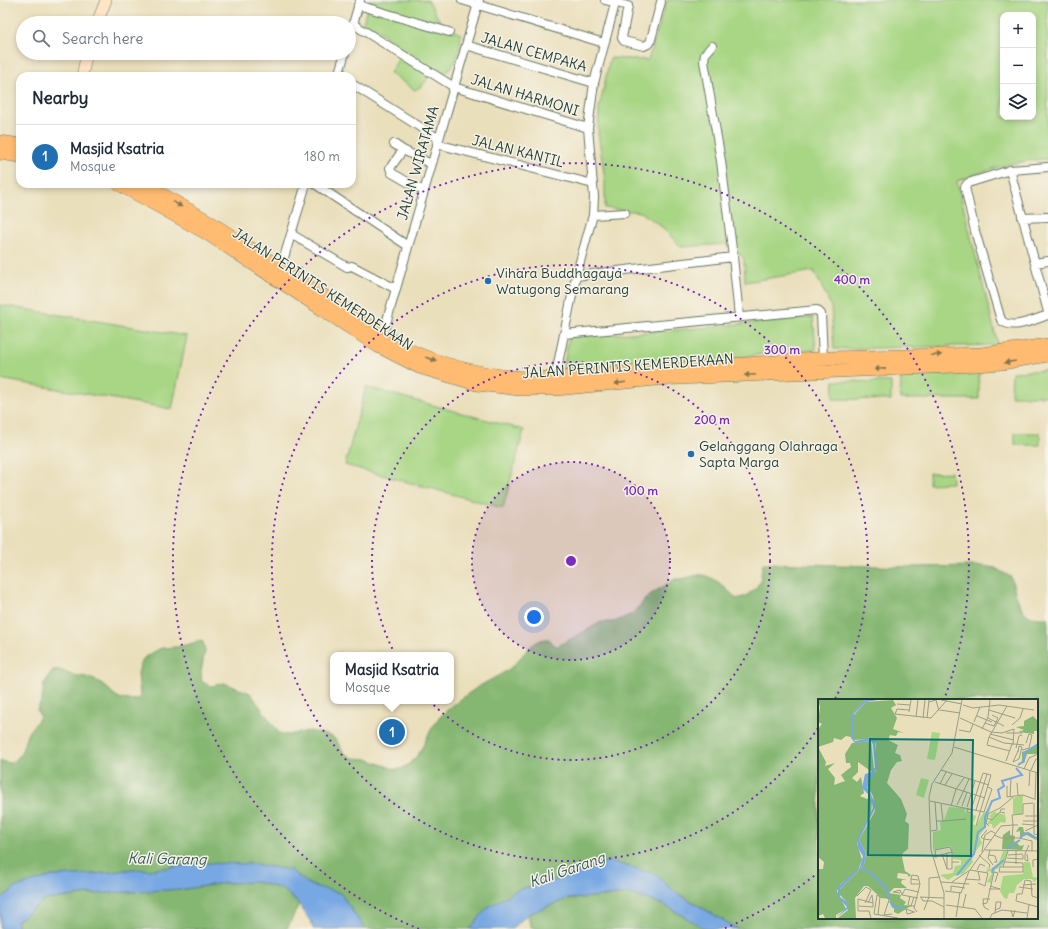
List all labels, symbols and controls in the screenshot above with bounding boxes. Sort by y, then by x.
map controls [1000,12,1036,120]
button: + [1000,12,1036,48]
search box [16,16,356,60]
icon: search [30,27,52,49]
street label: JALAN CEMPAKA [479,28,589,76]
text: Search here [62,29,143,48]
button: − [1000,48,1036,84]
street label: JALAN HARMONI [469,70,581,120]
button: layers [1000,84,1036,120]
text: Nearby [32,87,88,109]
street label: JALAN WIRATAMA [393,104,443,222]
street label: JALAN KANTIL [470,131,566,171]
text: Masjid Ksatria [70,139,164,158]
text: 1 [42,148,48,165]
text: 180 m [304,148,340,165]
text: Mosque [70,158,115,175]
one-way arrow [172,200,183,207]
street label: JALAN PERINTIS KEMERDEKAAN [229,224,417,354]
place label: Vihara Buddhagaya Watugong Semarang [496,264,629,298]
text: 400 m [834,272,871,287]
marker: Vihara Buddhagaya Watugong Semarang [483,276,493,286]
text: 300 m [764,342,800,357]
street label: JALAN PERINTIS KEMERDEKAAN [522,350,734,382]
one-way arrow [930,352,943,358]
one-way arrow [426,356,438,362]
one-way arrow [1003,359,1016,365]
one-way arrow [874,366,886,373]
one-way arrow [744,371,756,378]
one-way arrow [614,380,626,387]
text: 200 m [694,412,730,427]
place label: Gelanggang Olahraga Sapta Marga [699,437,838,471]
marker: Gelanggang Olahraga Sapta Marga [686,449,696,459]
text: 100 m [624,483,658,498]
centre of rings [564,554,578,568]
your location [524,607,544,627]
popup [330,652,454,704]
text: Masjid Ksatria [345,660,439,679]
text: Mosque [345,679,390,696]
inset map [818,699,1038,919]
pin: 1 [379,717,405,747]
water label: Kali Garang [526,847,609,891]
water label: Kali Garang [127,848,208,869]

